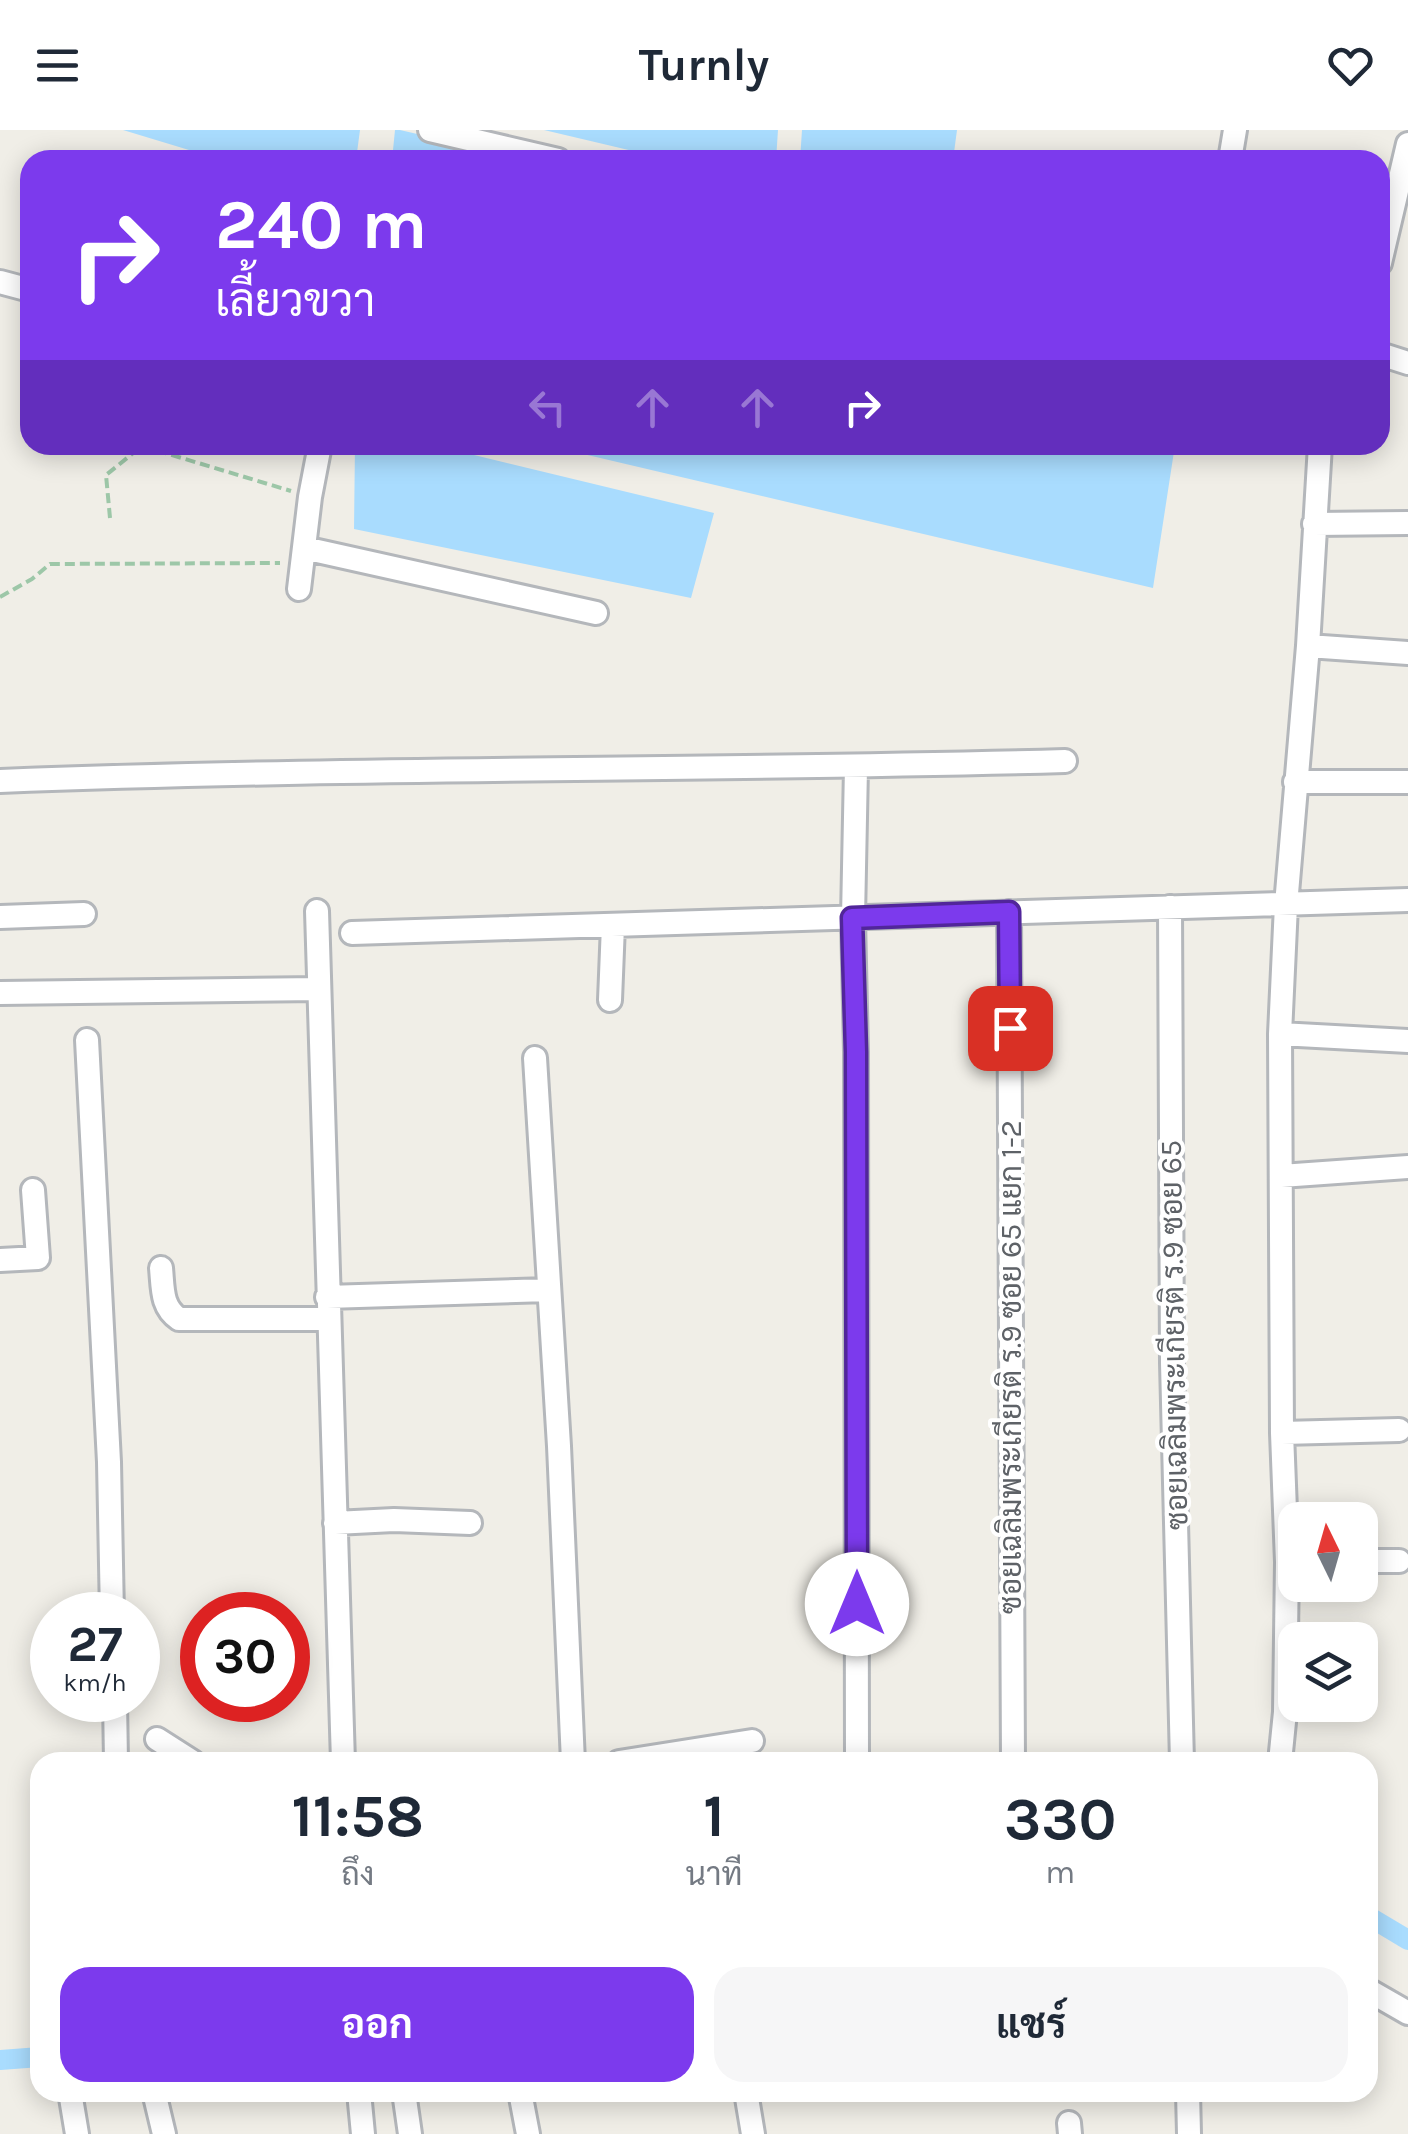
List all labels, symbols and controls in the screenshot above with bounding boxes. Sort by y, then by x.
icon: menu [30,38,85,93]
icon: heart [1323,38,1378,93]
text: Turnly [639,39,769,91]
text: 240 m [215,184,427,266]
icon: right [50,190,180,320]
text: เลี้ยวขวา [215,275,375,327]
icon: left [520,380,575,435]
icon: ahead [625,380,680,435]
icon: ahead [730,380,785,435]
icon: right [835,380,890,435]
pin [968,986,1053,1071]
icon: arrive [983,1001,1038,1056]
street label: ซอยเฉลิมพระเกียรติ ร.9 ซอย 65 แยก 1-2 [992,1120,1029,1614]
street label: ซอยเฉลิมพระเกียรติ ร.9 ซอย 65 [1152,1140,1195,1530]
north arrow [1278,1502,1378,1602]
map controls [1278,1502,1378,1722]
position arrow [805,1552,909,1656]
speed limit sign: 30 [180,1592,310,1722]
text: 27 [67,1615,123,1674]
button: layers [1278,1622,1378,1722]
text: km/h [63,1668,127,1697]
text: 11:58 [291,1781,424,1851]
text: 1 [703,1781,725,1851]
text: 330 [1004,1784,1117,1854]
text: m [1045,1854,1075,1891]
text: ถึง [341,1856,374,1893]
text: นาที [686,1856,742,1893]
button: ออก [60,1967,694,2082]
button: แชร์ [714,1967,1348,2082]

